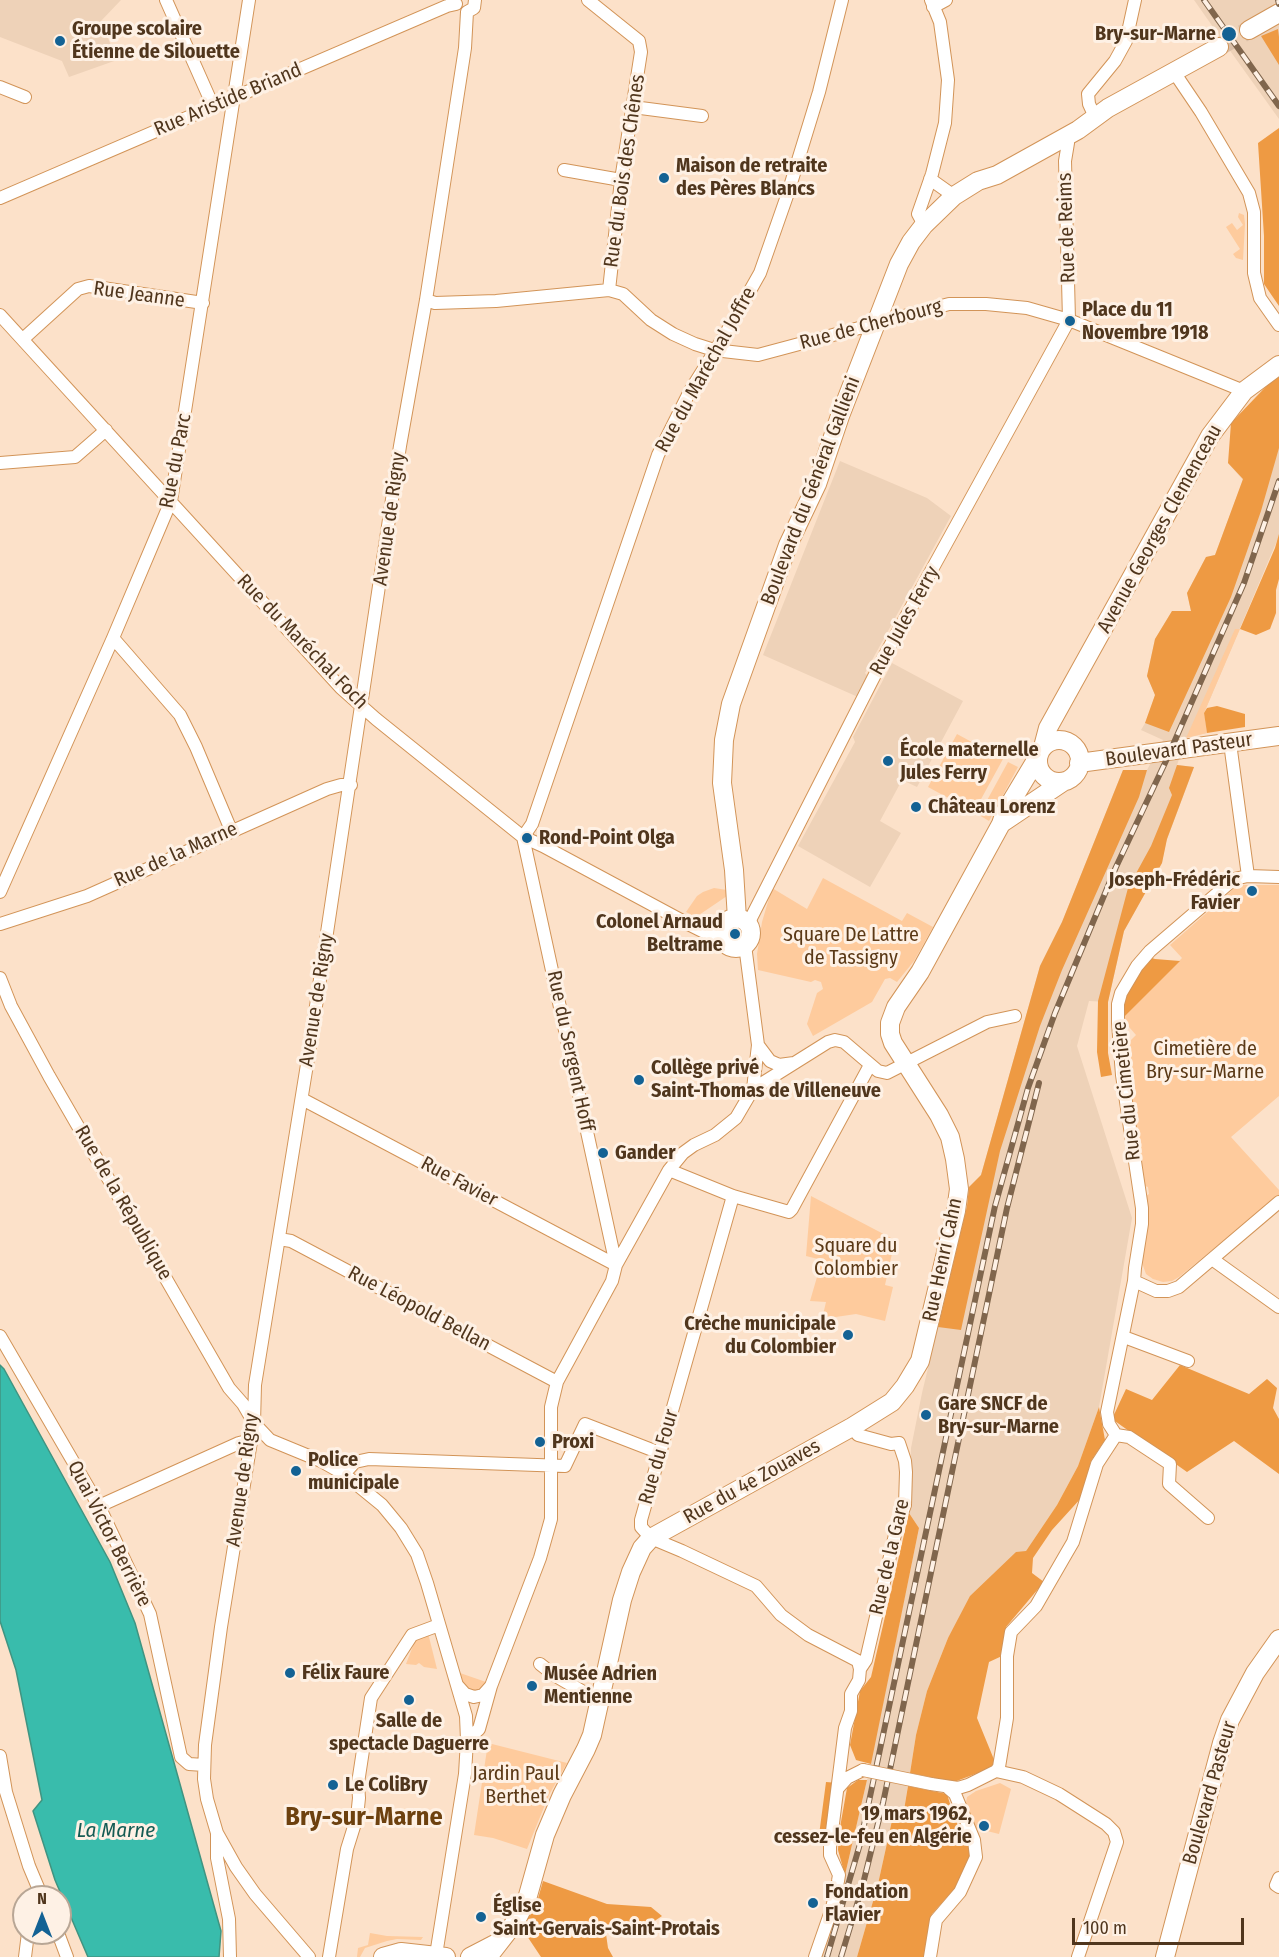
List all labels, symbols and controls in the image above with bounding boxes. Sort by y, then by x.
place label: Groupe scolaire Étienne de Silouette [72,17,240,64]
place label: Bry-sur-Marne [1095,22,1216,46]
marker: Bry-sur-Marne [1220,25,1238,43]
marker: Groupe scolaire Étienne de Silouette [53,34,67,48]
street label: Rue Aristide Briand [151,58,305,142]
street label: Rue du Bois des Chênes [600,73,650,269]
place label: Maison de retraite des Pères Blancs [676,154,827,201]
marker: Maison de retraite des Pères Blancs [657,171,671,185]
street label: Rue de Reims [1053,172,1081,284]
street label: Rue Jeanne [92,277,186,313]
street label: Rue du Maréchal Joffre [651,283,761,457]
street label: Rue de Cherbourg [797,294,945,356]
place label: Place du 11 Novembre 1918 [1082,298,1209,345]
marker: Place du 11 Novembre 1918 [1063,314,1077,328]
street label: Boulevard du Général Gallieni [756,373,866,609]
street label: Rue du Parc [155,412,197,510]
street label: Avenue Georges Clemenceau [1093,421,1227,637]
street label: Avenue de Rigny [369,451,411,587]
street label: Rue Jules Ferry [865,562,945,680]
street label: Rue du Maréchal Foch [231,569,373,715]
street label: Boulevard Pasteur [1104,728,1254,772]
place label: École maternelle Jules Ferry [900,738,1039,785]
marker: École maternelle Jules Ferry [881,754,895,768]
place label: Château Lorenz [928,795,1055,819]
marker: Château Lorenz [909,800,923,814]
street label: Rue de la Marne [111,817,241,893]
place label: Rond-Point Olga [539,826,675,850]
marker: Rond-Point Olga [520,831,534,845]
place label: Joseph-Frédéric Favier [1109,868,1240,915]
marker: Joseph-Frédéric Favier [1245,884,1259,898]
place label: Colonel Arnaud Beltrame [596,910,723,957]
park label: Square De Lattre de Tassigny [783,923,919,970]
marker: Colonel Arnaud Beltrame [728,927,742,941]
street label: Avenue de Rigny [295,932,339,1068]
street label: Rue du Sergent Hoff [541,968,599,1134]
street label: Rue du Cimetière [1108,1020,1146,1162]
park label: Cimetière de Bry-sur-Marne [1146,1037,1264,1084]
place label: Collège privé Saint-Thomas de Villeneuve [651,1056,881,1103]
marker: Collège privé Saint-Thomas de Villeneuve [632,1073,646,1087]
street label: Rue de la République [69,1121,177,1285]
place label: Gander [615,1141,676,1165]
marker: Gander [596,1146,610,1160]
street label: Rue Favier [416,1152,502,1212]
street label: Rue Henri Cahn [918,1196,968,1324]
park label: Square du Colombier [814,1234,898,1281]
street label: Rue Léopold Bellan [344,1261,494,1357]
place label: Crèche municipale du Colombier [684,1312,836,1359]
marker: Crèche municipale du Colombier [841,1328,855,1342]
place label: Gare SNCF de Bry-sur-Marne [938,1392,1059,1439]
street label: Rue du Four [634,1407,684,1507]
marker: Gare SNCF de Bry-sur-Marne [919,1408,933,1422]
street label: Avenue de Rigny [222,1412,264,1548]
place label: Proxi [552,1430,594,1454]
street label: Rue du 4e Zouaves [679,1434,825,1530]
marker: Proxi [533,1435,547,1449]
place label: Police municipale [308,1448,399,1495]
street label: Quai Victor Berrière [62,1457,156,1611]
marker: Police municipale [289,1464,303,1478]
street label: Rue de la Gare [865,1497,915,1617]
place label: Félix Faure [302,1661,389,1685]
place label: Musée Adrien Mentienne [544,1662,657,1709]
marker: Félix Faure [283,1666,297,1680]
marker: Musée Adrien Mentienne [525,1679,539,1693]
marker: Salle de spectacle Daguerre [402,1693,416,1707]
place label: Salle de spectacle Daguerre [329,1709,489,1756]
street label: Boulevard Pasteur [1178,1718,1242,1868]
park label: Jardin Paul Berthet [472,1762,560,1809]
place label: Le ColiBry [345,1773,428,1797]
marker: Le ColiBry [326,1778,340,1792]
district label: Bry-sur-Marne [285,1802,443,1834]
place label: 19 mars 1962, cessez-le-feu en Algérie [774,1802,972,1849]
water label: La Marne [77,1818,155,1844]
marker: 19 mars 1962, cessez-le-feu en Algérie [977,1819,991,1833]
place label: Fondation Flavier [825,1880,908,1927]
north arrow [12,1885,72,1945]
text: N [37,1889,47,1908]
place label: Église Saint-Gervais-Saint-Protais [493,1894,720,1941]
marker: Fondation Flavier [806,1896,820,1910]
scale bar [1075,1906,1248,1944]
marker: Église Saint-Gervais-Saint-Protais [474,1910,488,1924]
text: 100 m [1083,1917,1127,1939]

